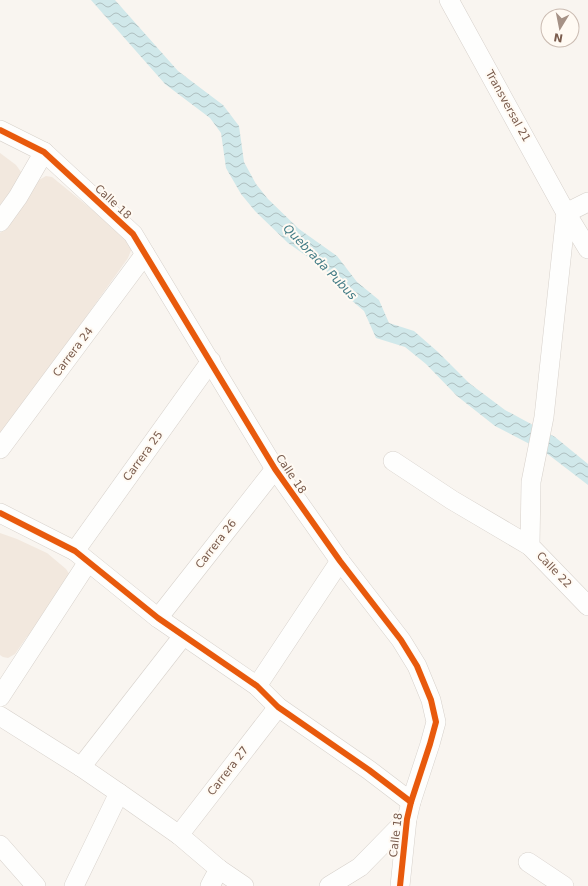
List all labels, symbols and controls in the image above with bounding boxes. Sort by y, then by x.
north arrow [540,8,580,48]
text: N [553,30,564,45]
street label: Transversal 21 [482,67,533,144]
street label: Calle 18 [92,182,134,222]
water label: Quebrada Pubus [280,221,360,303]
street label: Carrera 24 [50,325,96,379]
street label: Carrera 25 [121,428,165,484]
street label: Calle 18 [273,452,309,496]
street label: Carrera 26 [193,517,239,571]
street label: Calle 22 [534,549,574,591]
street label: Carrera 27 [205,744,251,798]
street label: Calle 18 [387,812,405,858]

